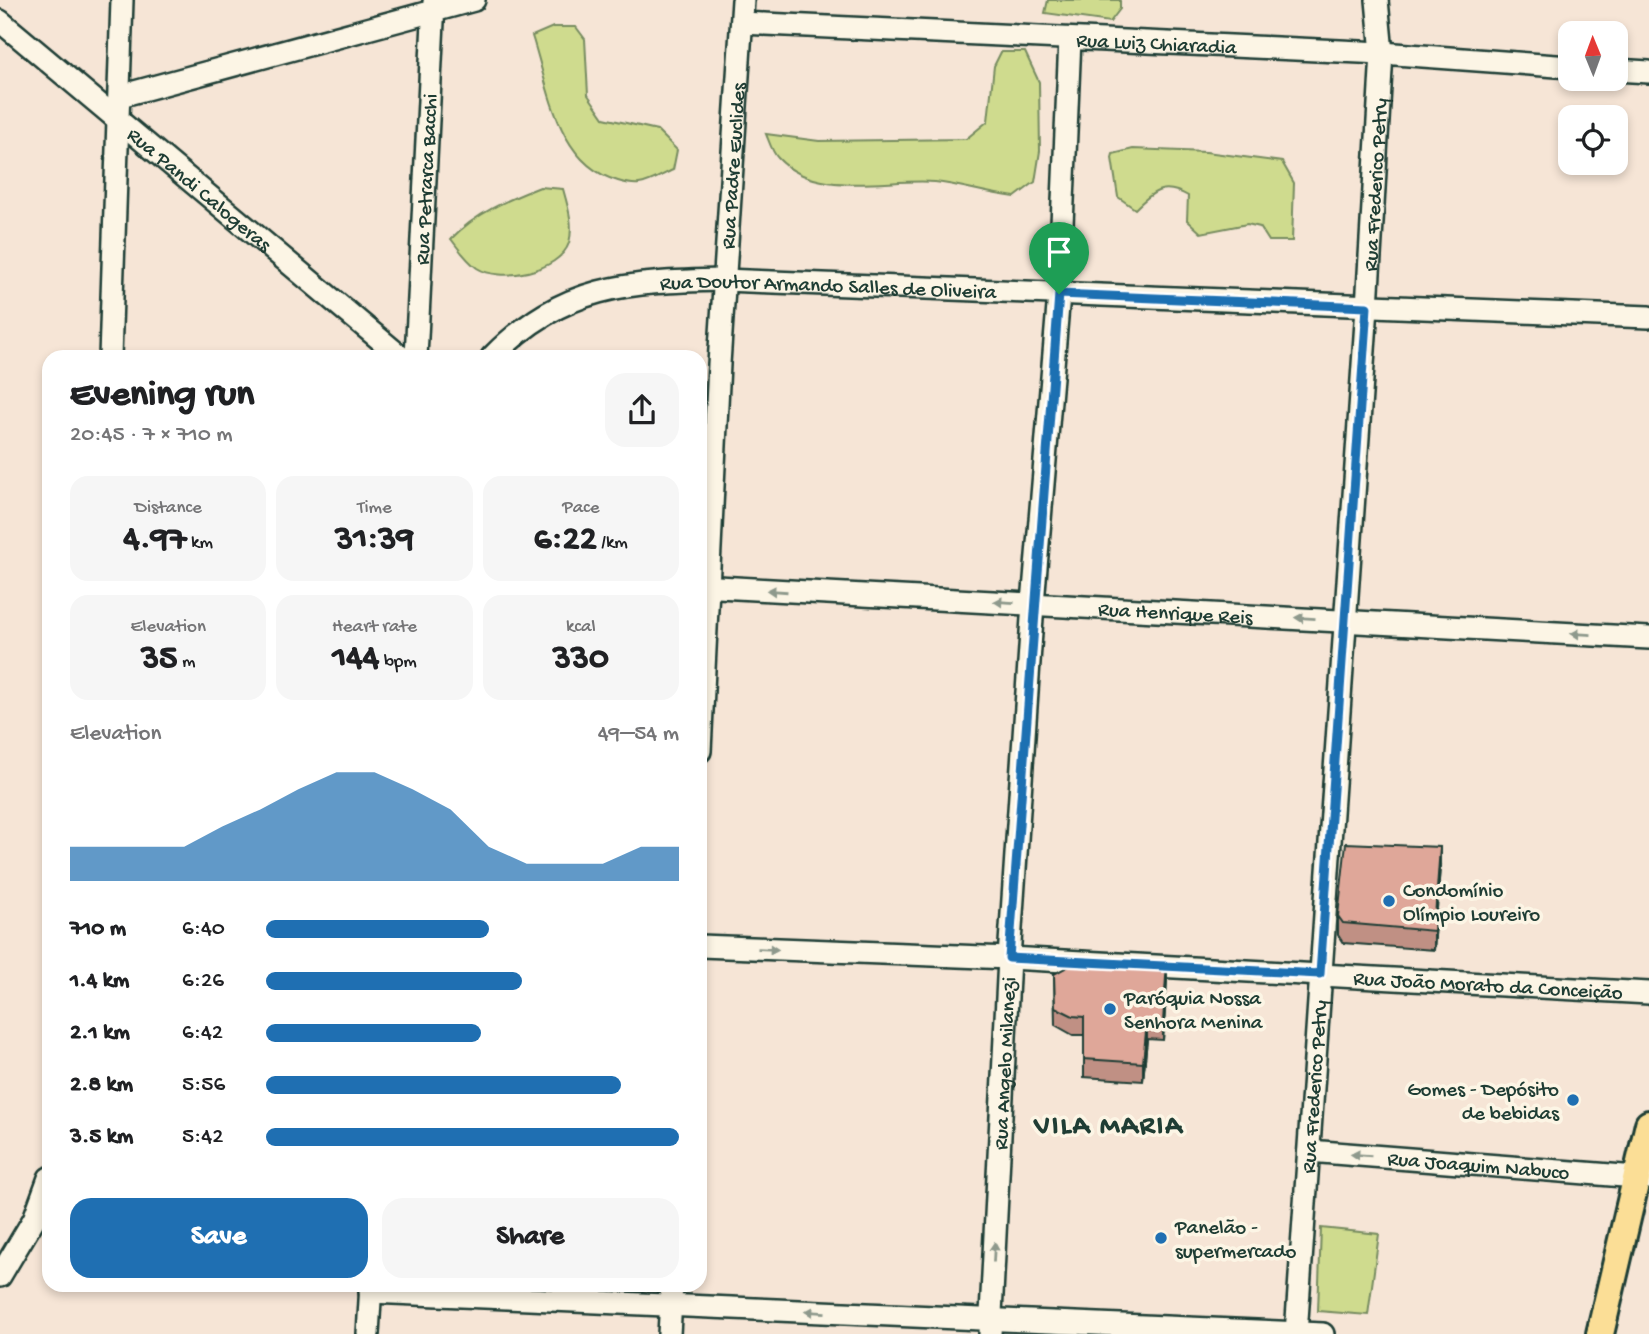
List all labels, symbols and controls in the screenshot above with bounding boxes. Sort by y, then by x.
north arrow [1558,21,1628,91]
map controls [1558,21,1628,175]
street label: Rua Luiz Chiaradia [1076,30,1238,62]
street label: Rua Padre Euclides [718,81,754,250]
street label: Rua Petrarca Bacchi [412,93,445,266]
street label: Rua Frederico Petry [1360,98,1395,272]
button: locate [1558,105,1628,175]
street label: Rua Pandi Calogeras [120,124,276,260]
pin [1029,222,1089,294]
icon: arrive [1040,233,1078,271]
street label: Rua Doutor Armando Salles de Oliveira [659,271,998,307]
button: share [605,373,679,447]
text: Evening run [70,374,254,418]
text: 20:45 · 7 × 710 m [70,422,233,449]
text: Distance [135,497,202,520]
text: Time [357,497,392,520]
text: Pace [562,497,599,520]
text: 4.97 [123,520,187,561]
text: 31:39 [335,520,414,561]
text: 6:22 [534,520,597,561]
text: km [187,532,213,555]
text: /km [597,532,628,555]
one-way arrow [766,585,788,596]
one-way arrow [993,596,1015,607]
street label: Rua Henrique Reis [1097,599,1254,632]
one-way arrow [1294,613,1316,624]
text: Elevation [130,616,206,639]
text: Heart rate [332,616,417,639]
text: kcal [566,616,596,639]
one-way arrow [1570,629,1592,640]
text: 35 [141,639,177,680]
text: 144 [332,639,379,680]
text: 330 [553,639,609,680]
text: m [177,651,195,674]
text: bpm [379,651,417,674]
text: Elevation [70,721,161,748]
text: 49–54 m [598,721,679,748]
place label: Condomínio Olímpio Loureiro [1403,880,1540,929]
marker: Condomínio Olímpio Loureiro [1381,893,1397,909]
text: 710 m [70,916,126,943]
text: 6:40 [182,916,225,943]
one-way arrow [757,943,779,954]
text: 1.4 km [70,968,129,995]
text: 6:26 [182,968,224,995]
street label: Rua João Morato da Conceição [1353,968,1623,1008]
street label: Rua Angelo Milanezi [990,976,1024,1151]
place label: Paróquia Nossa Senhora Menina [1123,988,1264,1037]
street label: Rua Frederico Petry [1298,999,1335,1174]
marker: Paróquia Nossa Senhora Menina [1102,1001,1118,1017]
text: 2.1 km [70,1020,130,1047]
text: 6:42 [182,1020,223,1047]
text: 2.8 km [70,1072,133,1099]
text: 5:56 [182,1072,225,1099]
place label: Gomes - Depósito de bebidas [1407,1079,1560,1128]
marker: Gomes - Depósito de bebidas [1565,1092,1581,1108]
district label: VILA MARIA [1032,1111,1184,1144]
text: 3.5 km [70,1124,133,1151]
text: 5:42 [182,1124,223,1151]
street label: Rua Joaquim Nabuco [1386,1148,1570,1188]
one-way arrow [1350,1149,1372,1160]
button: Save [70,1198,368,1278]
button: Share [382,1198,679,1278]
place label: Panelão - supermercado [1174,1217,1296,1266]
marker: Panelão - supermercado [1153,1230,1169,1246]
one-way arrow [989,1241,1000,1263]
one-way arrow [803,1307,825,1318]

